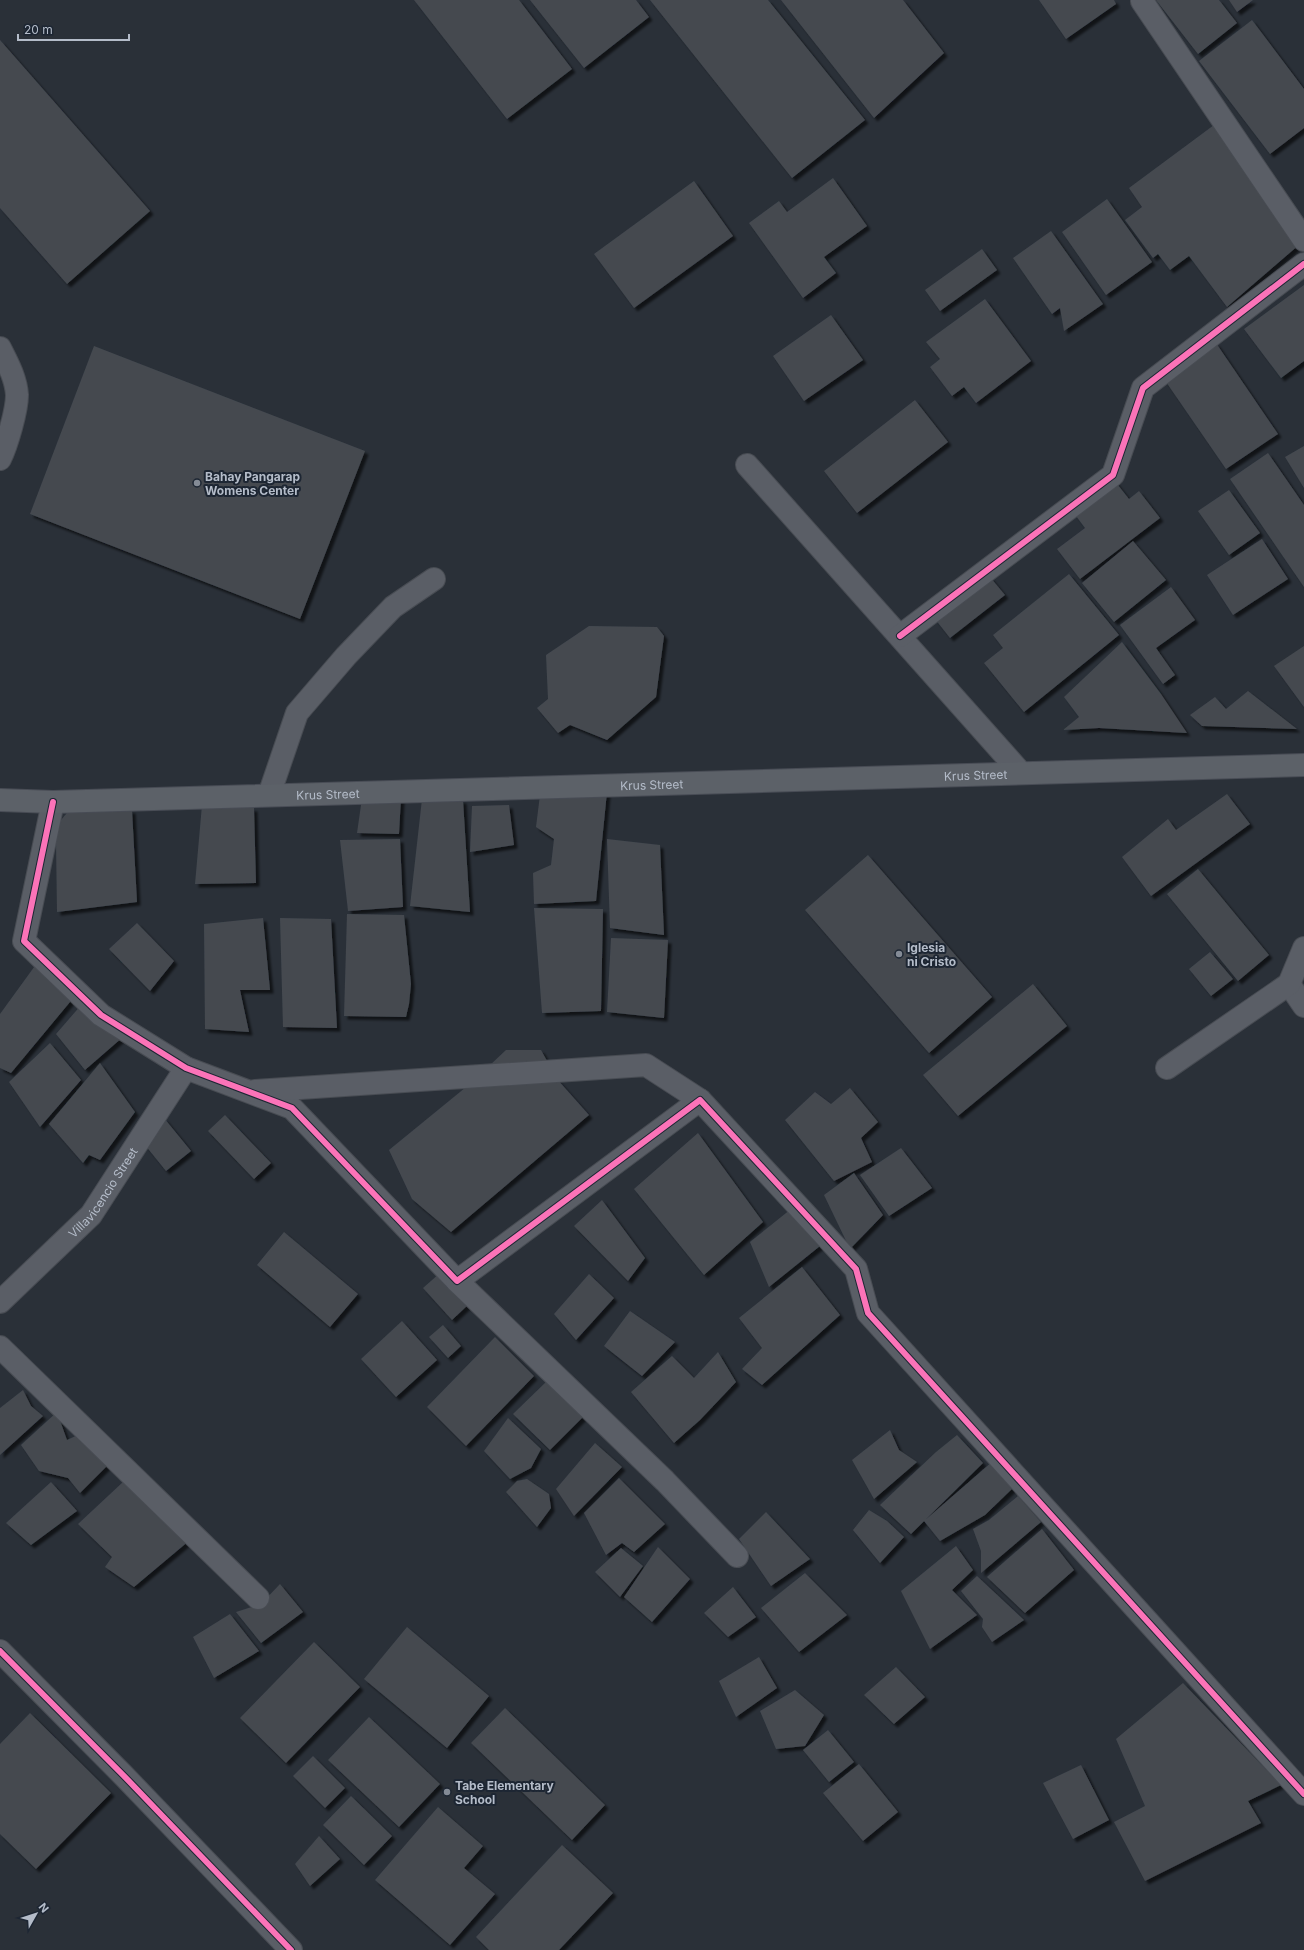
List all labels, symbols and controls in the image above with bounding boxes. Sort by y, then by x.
scale bar [18,16,129,42]
text: 20 m [24,22,53,37]
place label: Bahay Pangarap Womens Center [205,469,301,498]
marker: Bahay Pangarap Womens Center [192,478,202,488]
street label: Krus Street [944,766,1007,783]
street label: Krus Street [620,776,684,793]
street label: Krus Street [296,785,360,802]
place label: Iglesia ni Cristo [907,940,956,969]
marker: Iglesia ni Cristo [894,949,904,959]
street label: Villavicencio Street [65,1144,140,1241]
place label: Tabe Elementary School [455,1778,554,1807]
marker: Tabe Elementary School [442,1787,452,1797]
north arrow [16,1894,56,1934]
text: N [36,1900,52,1915]

